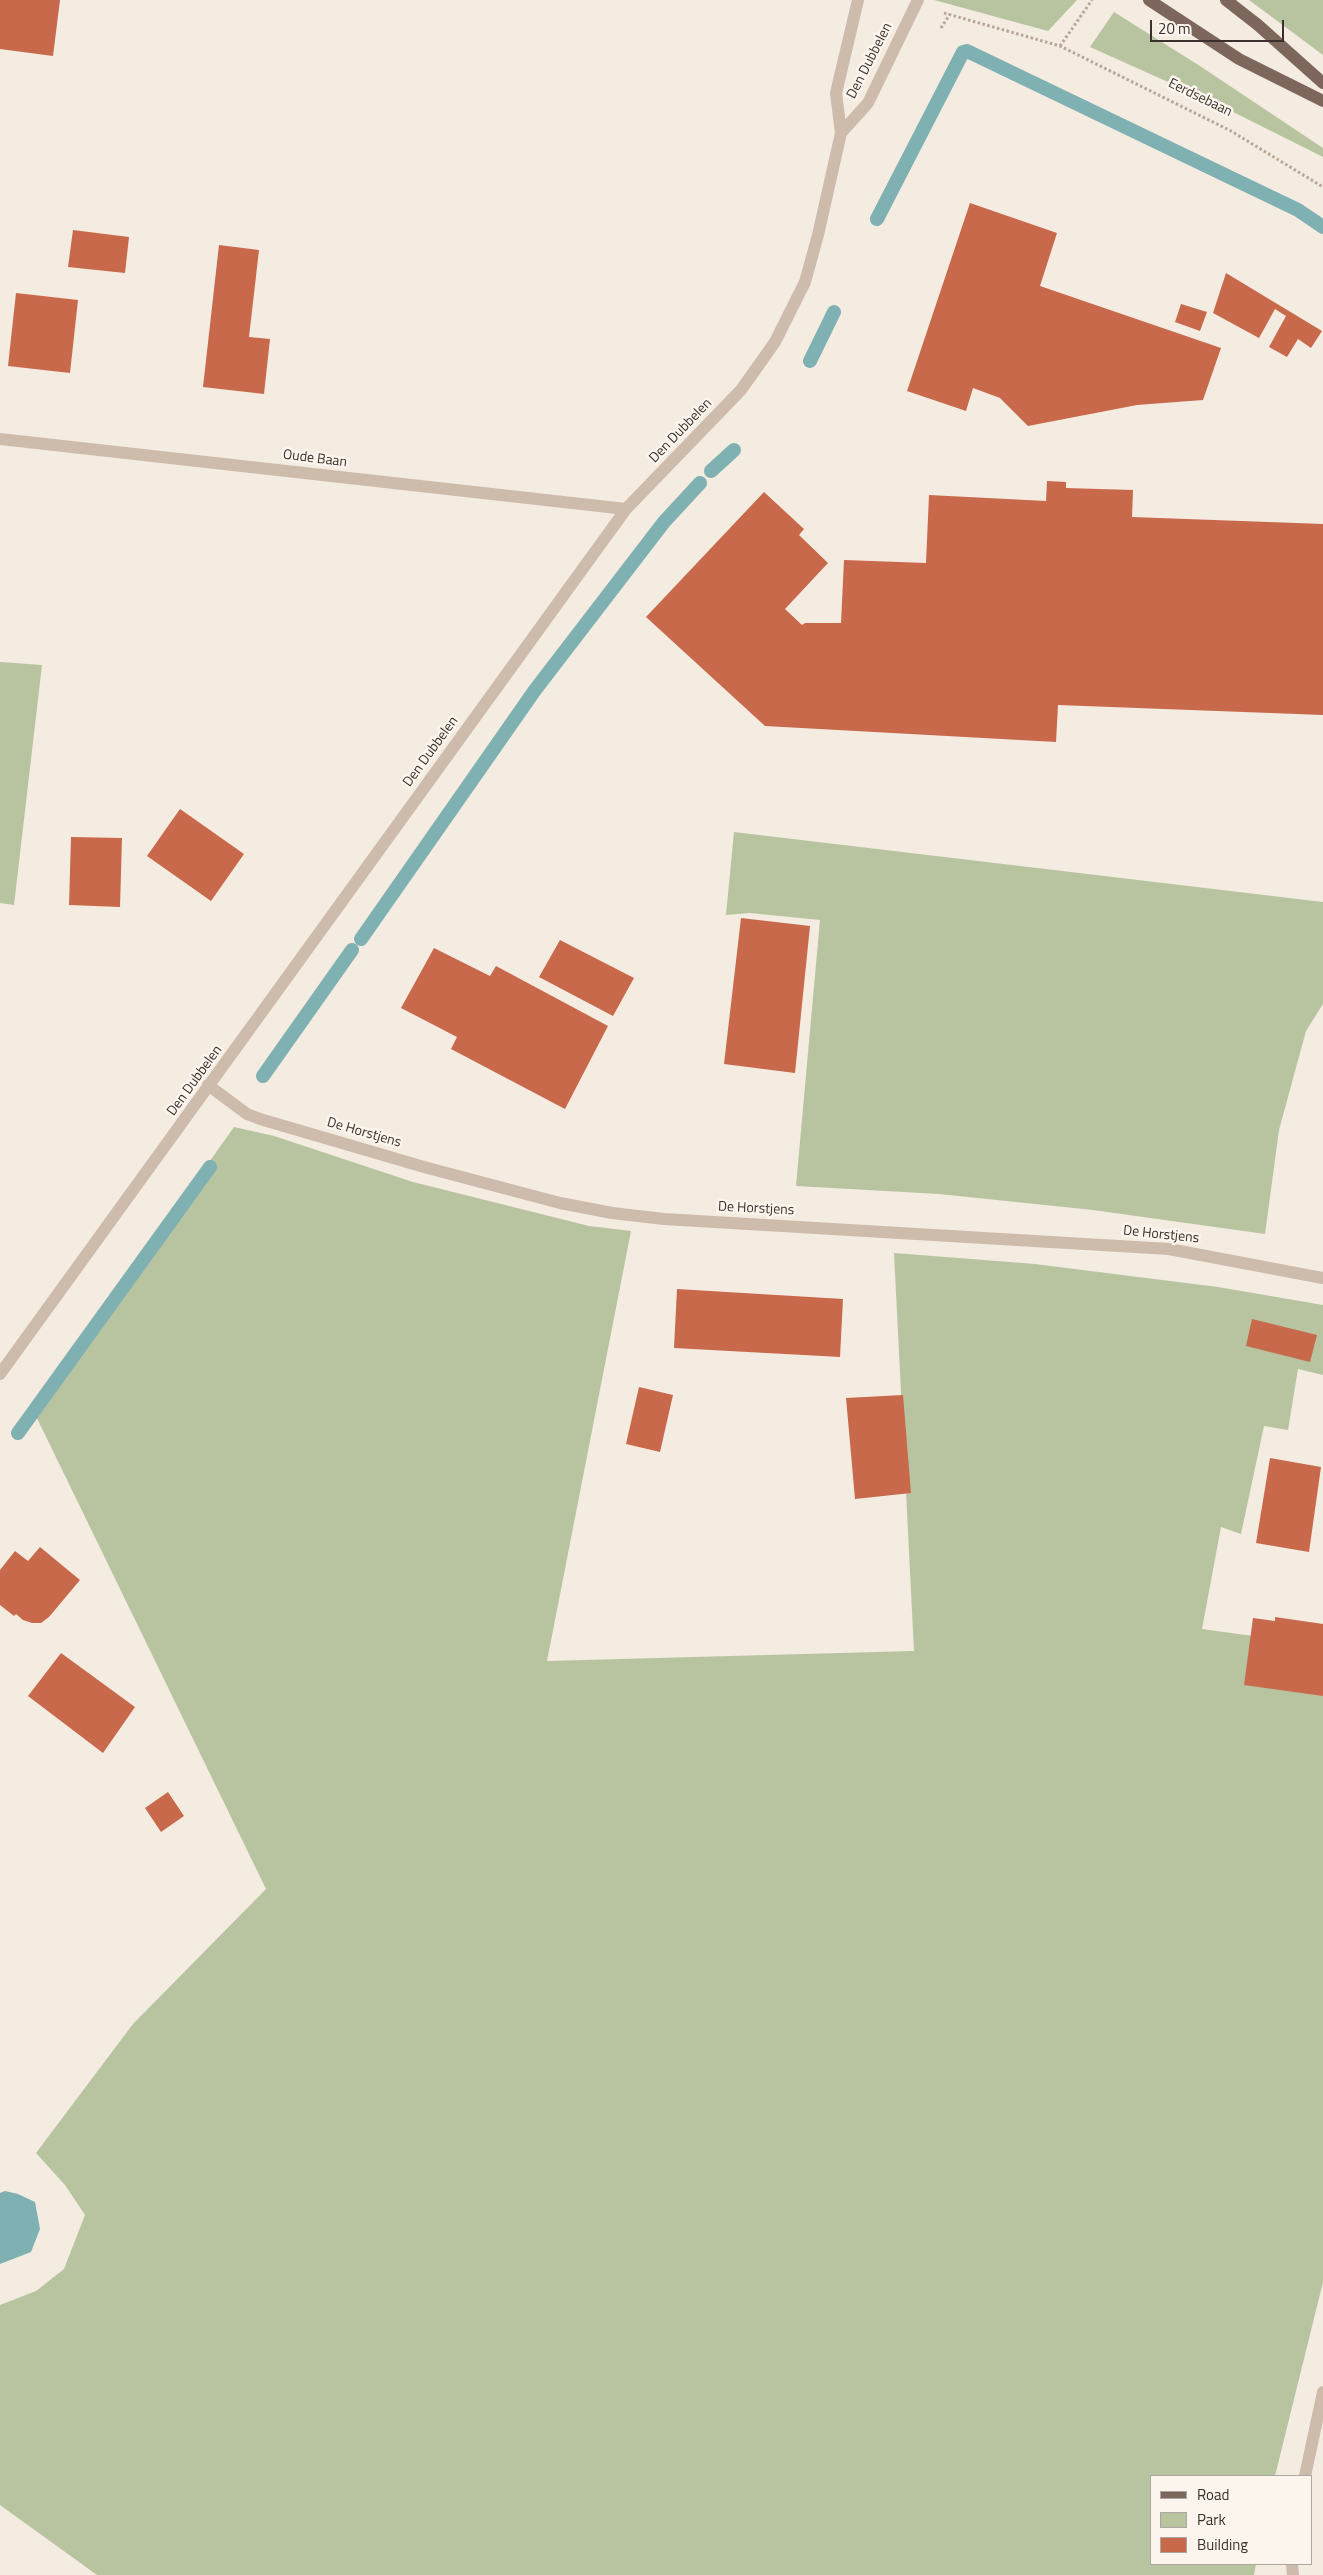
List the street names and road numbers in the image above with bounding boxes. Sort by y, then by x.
street label: Den Dubbelen [844,20,896,102]
street label: Eerdsebaan [1165,75,1235,121]
street label: Den Dubbelen [646,395,716,467]
street label: Oude Baan [282,447,348,471]
street label: Den Dubbelen [400,714,462,790]
street label: Den Dubbelen [164,1043,226,1119]
street label: De Horstjens [325,1114,403,1152]
street label: De Horstjens [717,1199,795,1219]
street label: De Horstjens [1122,1223,1200,1247]

